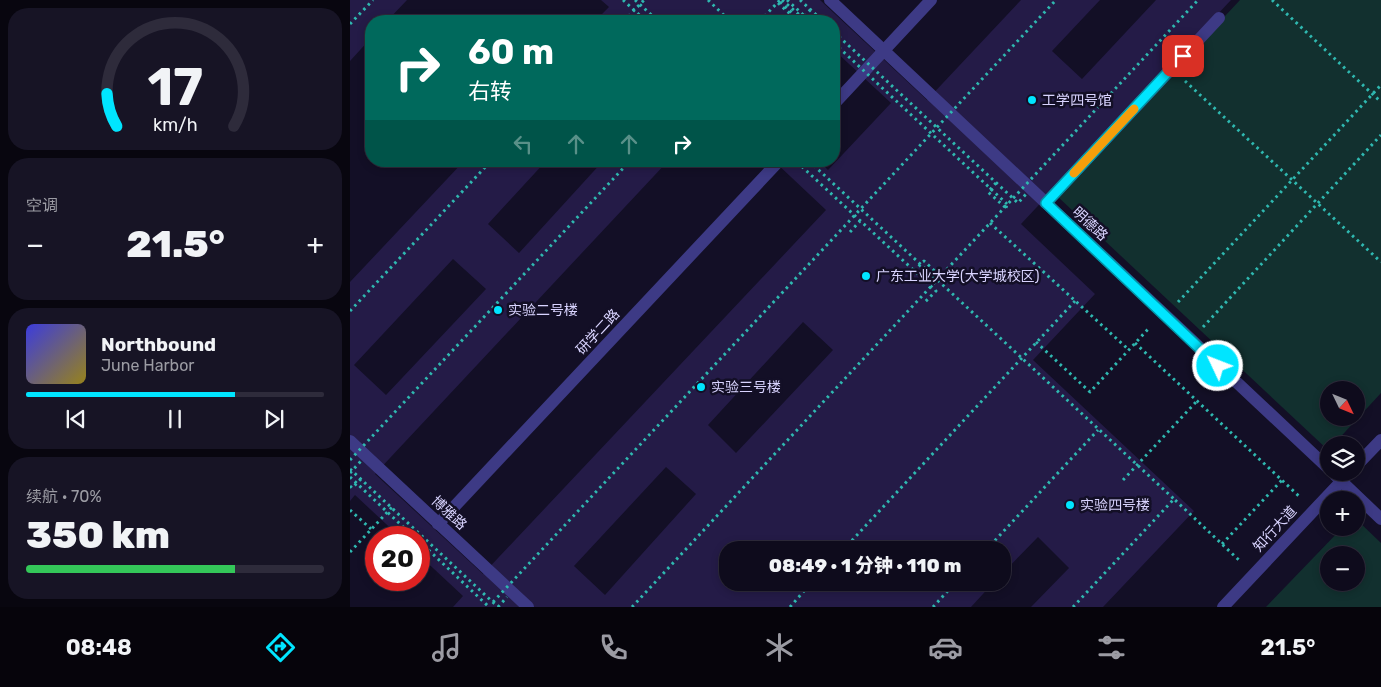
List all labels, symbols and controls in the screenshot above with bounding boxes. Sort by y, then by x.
text: 60 m [468,31,554,73]
icon: right [385,35,450,100]
pin [1162,35,1204,77]
icon: arrive [1169,42,1197,70]
text: 17 [147,56,203,118]
text: 右转 [468,78,512,105]
place label: 工学四号馆 [1042,92,1112,109]
marker: 工学四号馆 [1026,94,1038,106]
text: km/h [153,114,197,135]
icon: left [509,130,537,158]
icon: ahead [562,130,590,158]
icon: ahead [615,130,643,158]
icon: right [668,130,696,158]
text: 空调 [26,196,58,215]
street label: 明德路 [1069,203,1111,245]
text: 21.5° [126,221,225,267]
text: − [26,228,44,261]
text: + [307,228,324,261]
place label: 广东工业大学(大学城校区) [876,268,1040,285]
marker: 广东工业大学(大学城校区) [860,270,872,282]
place label: 实验二号楼 [508,302,578,319]
marker: 实验二号楼 [492,304,504,316]
street label: 研学二路 [573,306,623,358]
text: Northbound [101,333,216,356]
position arrow [1191,339,1243,391]
text: June Harbor [101,356,194,375]
place label: 实验三号楼 [711,379,781,396]
marker: 实验三号楼 [695,381,707,393]
north arrow [1320,381,1365,426]
map controls [1320,381,1365,591]
icon: previous [62,405,90,433]
icon: pause [161,405,189,433]
icon: next [260,405,288,433]
button: layers [1320,436,1365,481]
text: 续航 · 70% [26,487,102,506]
button: + [1320,491,1365,536]
street label: 博雅路 [428,492,470,534]
place label: 实验四号楼 [1080,497,1150,514]
marker: 实验四号楼 [1064,499,1076,511]
street label: 知行大道 [1250,503,1300,555]
text: 350 km [26,512,170,558]
speed limit sign: 20 [365,526,430,591]
button: − [1320,546,1365,591]
text: 08:49 · 1 分钟 · 110 m [769,554,961,577]
icon: directions [263,630,298,665]
icon: music [429,630,464,665]
icon: phone [596,630,631,665]
icon: climate [762,630,797,665]
icon: car [928,630,963,665]
icon: filters [1094,630,1129,665]
text: 08:48 [66,634,132,661]
text: 21.5° [1261,634,1315,661]

